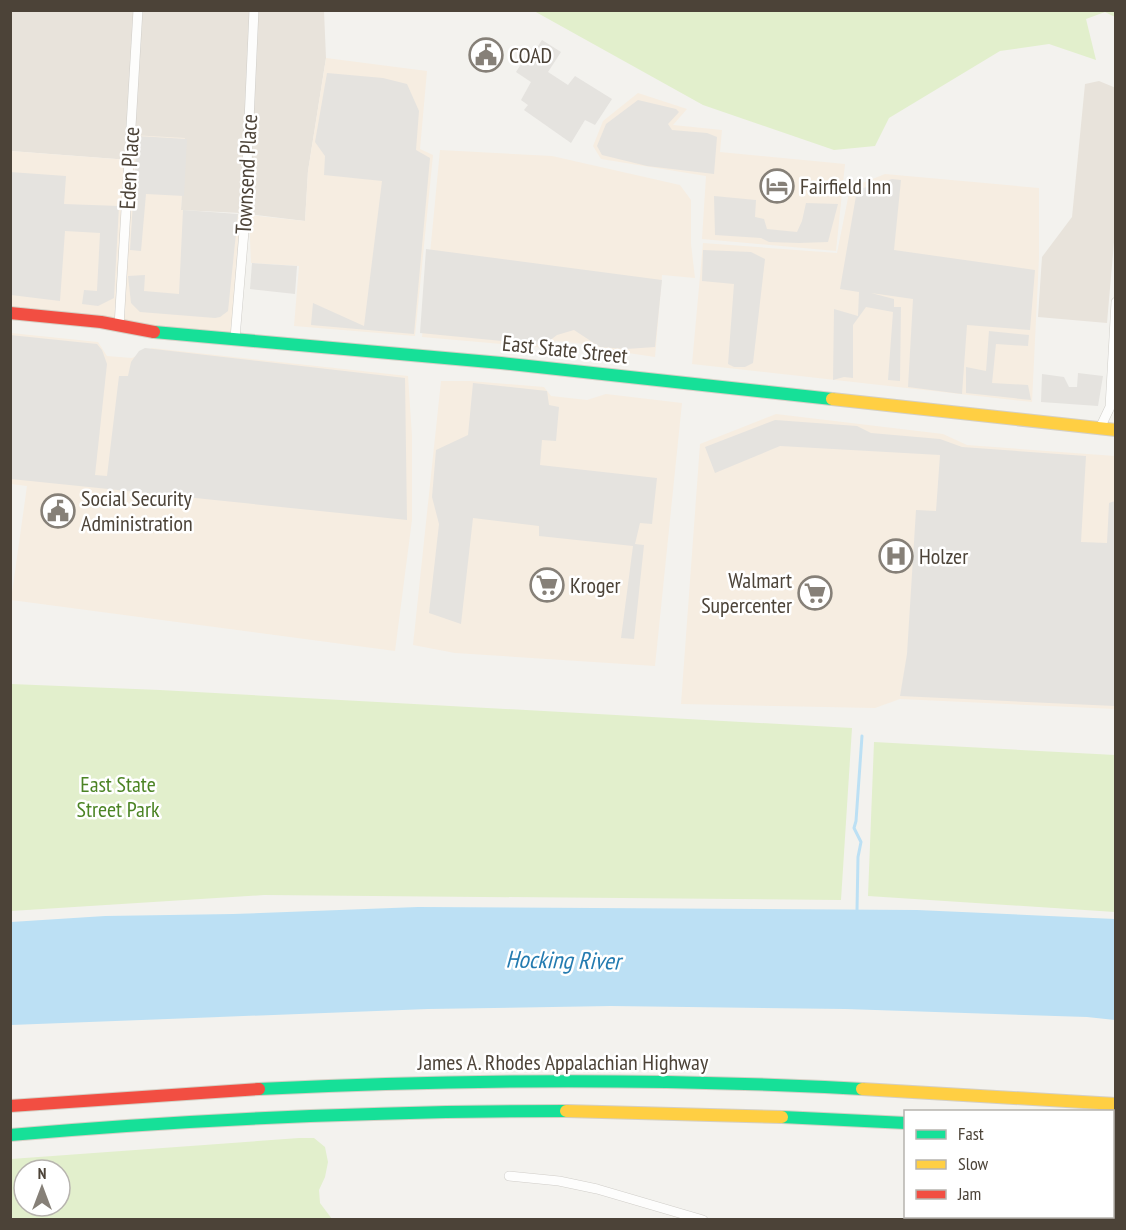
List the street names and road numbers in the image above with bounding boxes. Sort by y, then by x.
street label: Townsend Place [229,113,263,235]
street label: Eden Place [113,126,145,210]
street label: East State Street [501,329,629,369]
street label: James A. Rhodes Appalachian Highway [417,1048,709,1076]

